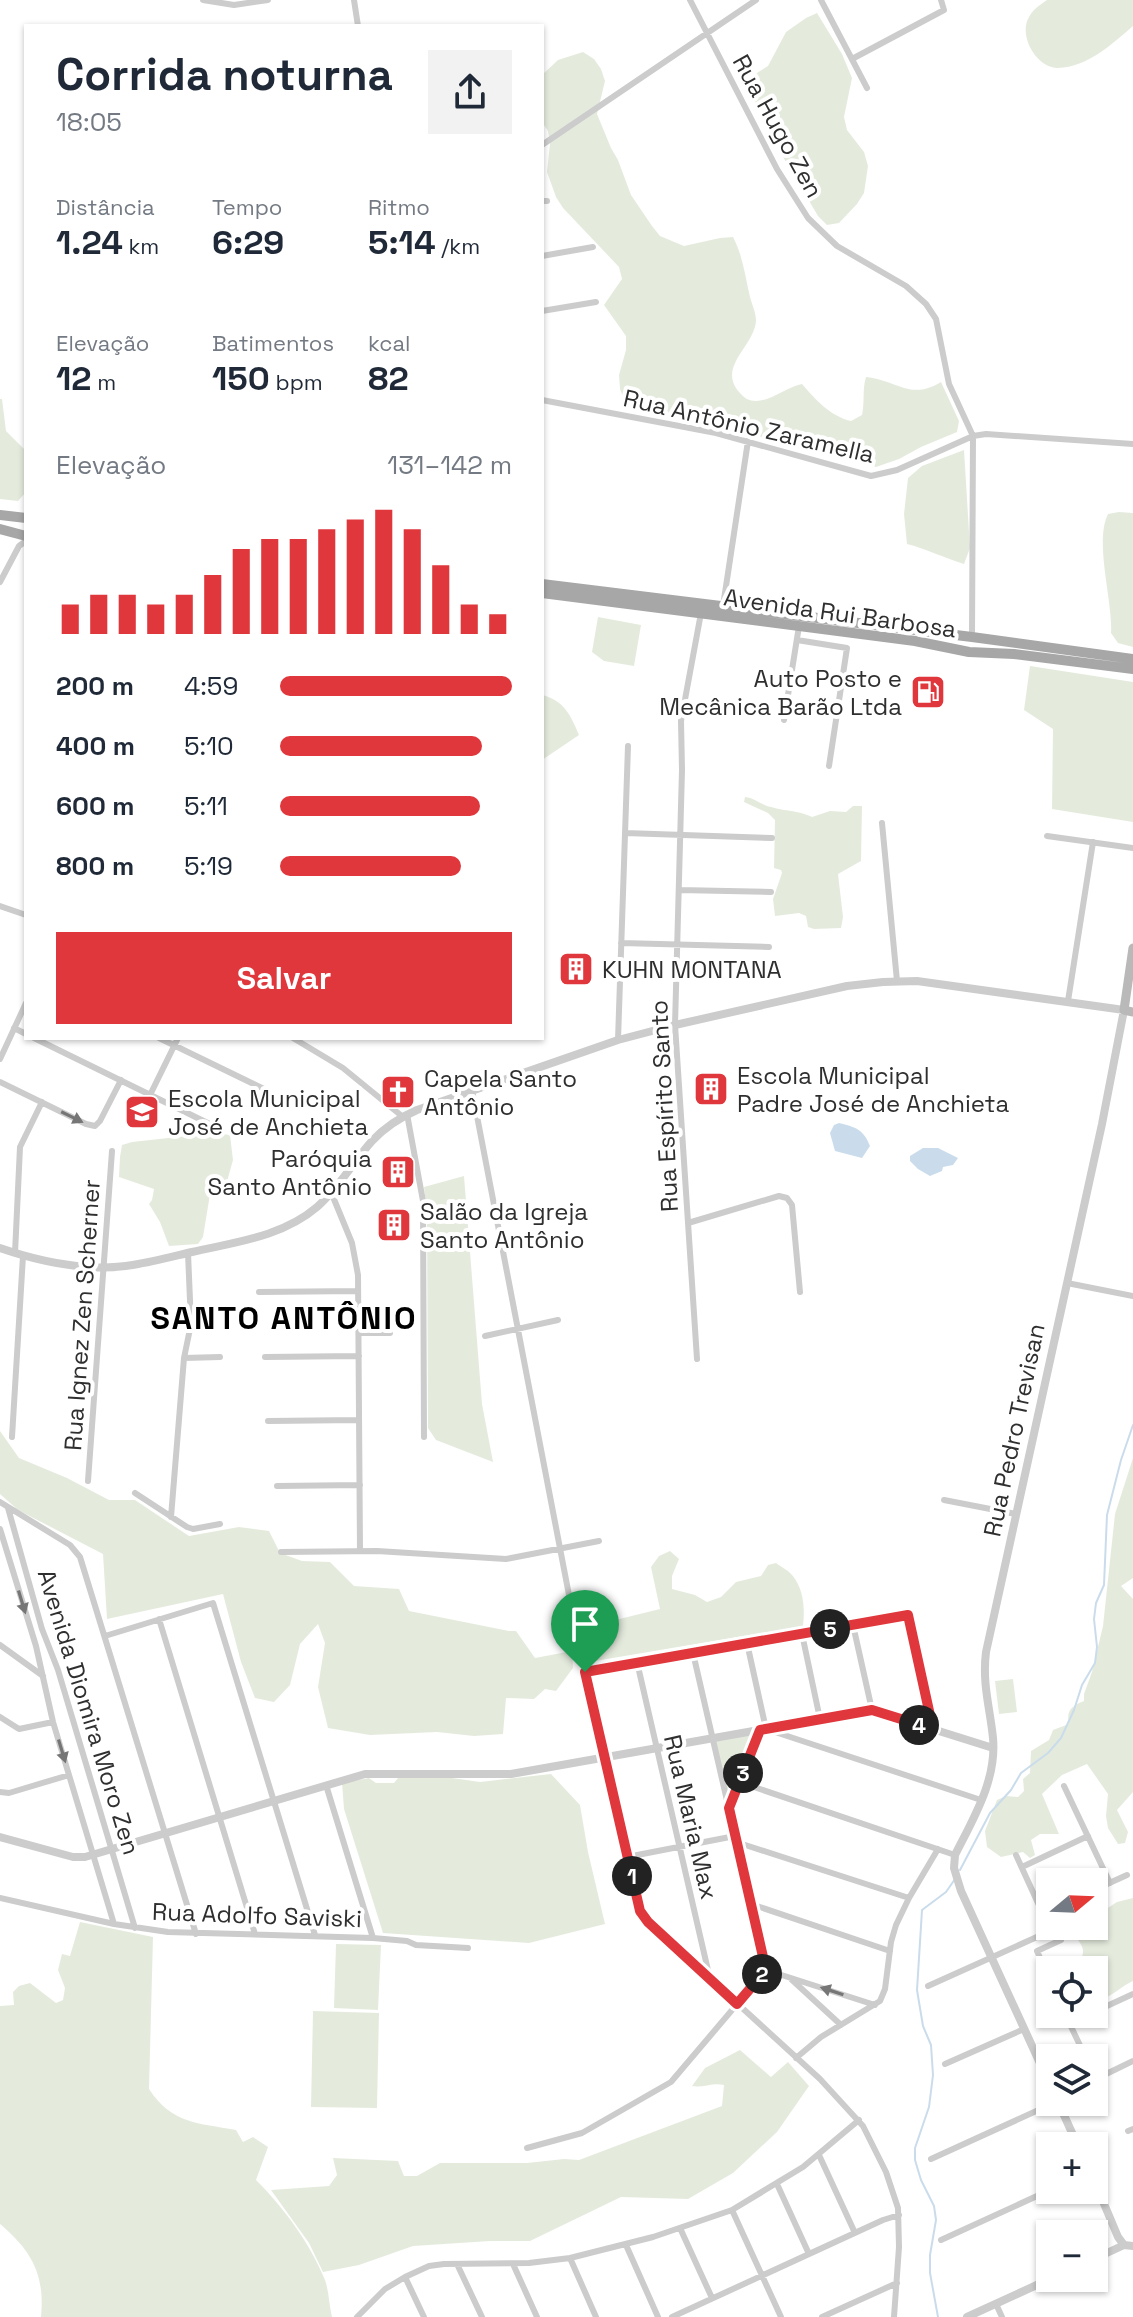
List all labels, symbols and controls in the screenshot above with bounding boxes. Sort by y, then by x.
text: Corrida noturna [56,47,393,103]
street label: Rua Hugo Zen [726,49,830,203]
button: share [428,50,512,134]
text: 18:05 [56,105,122,139]
text: Distância [56,193,155,221]
text: Tempo [212,193,282,221]
text: Ritmo [368,193,430,221]
text: 1.24 [56,221,123,264]
text: 6:29 [212,221,284,264]
text: 5:14 [368,221,436,264]
text: km [123,232,159,260]
text: /km [436,232,480,260]
text: Elevação [56,329,149,357]
text: Batimentos [212,329,334,357]
text: kcal [368,329,410,357]
text: 12 [56,357,92,400]
text: 150 [212,357,270,400]
text: 82 [368,357,409,400]
text: m [92,368,116,396]
text: bpm [270,368,323,396]
street label: Rua Antônio Zaramella [621,382,878,470]
text: Elevação [56,448,166,482]
text: 131–142 m [387,448,512,482]
street label: Avenida Rui Barbosa [722,581,959,645]
place label: Auto Posto e Mecânica Barão Ltda [659,663,902,722]
text: 200 m [56,669,134,703]
text: 4:59 [184,669,238,703]
fuel station icon: Auto Posto e Mecânica Barão Ltda [909,673,947,711]
text: 400 m [56,729,135,763]
text: 5:10 [184,729,234,763]
text: 600 m [56,789,135,823]
text: 5:11 [184,789,228,823]
text: 800 m [56,849,134,883]
text: 5:19 [184,849,233,883]
button: Salvar [56,932,512,1024]
building icon: KUHN MONTANA [557,950,595,988]
place label: KUHN MONTANA [602,954,782,985]
street label: Rua Espírito Santo [643,999,685,1213]
place label: Escola Municipal Padre José de Anchieta [737,1060,1010,1119]
place label: Capela Santo Antônio [424,1063,577,1122]
building icon: Escola Municipal Padre José de Anchieta [692,1070,730,1108]
church icon: Capela Santo Antônio [379,1073,417,1111]
place label: Escola Municipal José de Anchieta [168,1083,368,1142]
school or university icon: Escola Municipal José de Anchieta [123,1093,161,1131]
one-way arrow [61,1110,84,1124]
place label: Paróquia Santo Antônio [207,1143,372,1202]
building icon: Paróquia Santo Antônio [379,1153,417,1191]
street label: Rua Ignez Zen Scherner [57,1178,107,1452]
place label: Salão da Igreja Santo Antônio [420,1196,588,1255]
building icon: Salão da Igreja Santo Antônio [375,1206,413,1244]
district label: SANTO ANTÔNIO [150,1298,418,1338]
street label: Rua Pedro Trevisan [976,1321,1052,1539]
street label: Avenida Diomira Moro Zen [31,1566,147,1858]
one-way arrow [16,1590,29,1614]
pin [551,1590,619,1672]
icon: arrive [563,1602,607,1646]
pin: 5 [810,1609,850,1649]
text: 5 [823,1615,837,1643]
pin: 4 [899,1705,939,1745]
text: 4 [912,1711,926,1739]
street label: Rua Maria Max [657,1732,725,1902]
one-way arrow [56,1740,69,1764]
pin: 3 [723,1753,763,1793]
text: 3 [736,1759,750,1787]
pin: 1 [612,1856,652,1896]
text: 1 [627,1862,637,1890]
north arrow [1036,1868,1108,1940]
map controls [1036,1868,1108,2292]
street label: Rua Adolfo Saviski [152,1896,362,1934]
pin: 2 [742,1954,782,1994]
button: locate [1036,1956,1108,2028]
text: 2 [755,1960,769,1988]
one-way arrow [820,1984,844,1997]
button: layers [1036,2044,1108,2116]
button: + [1036,2132,1108,2204]
button: − [1036,2220,1108,2292]

